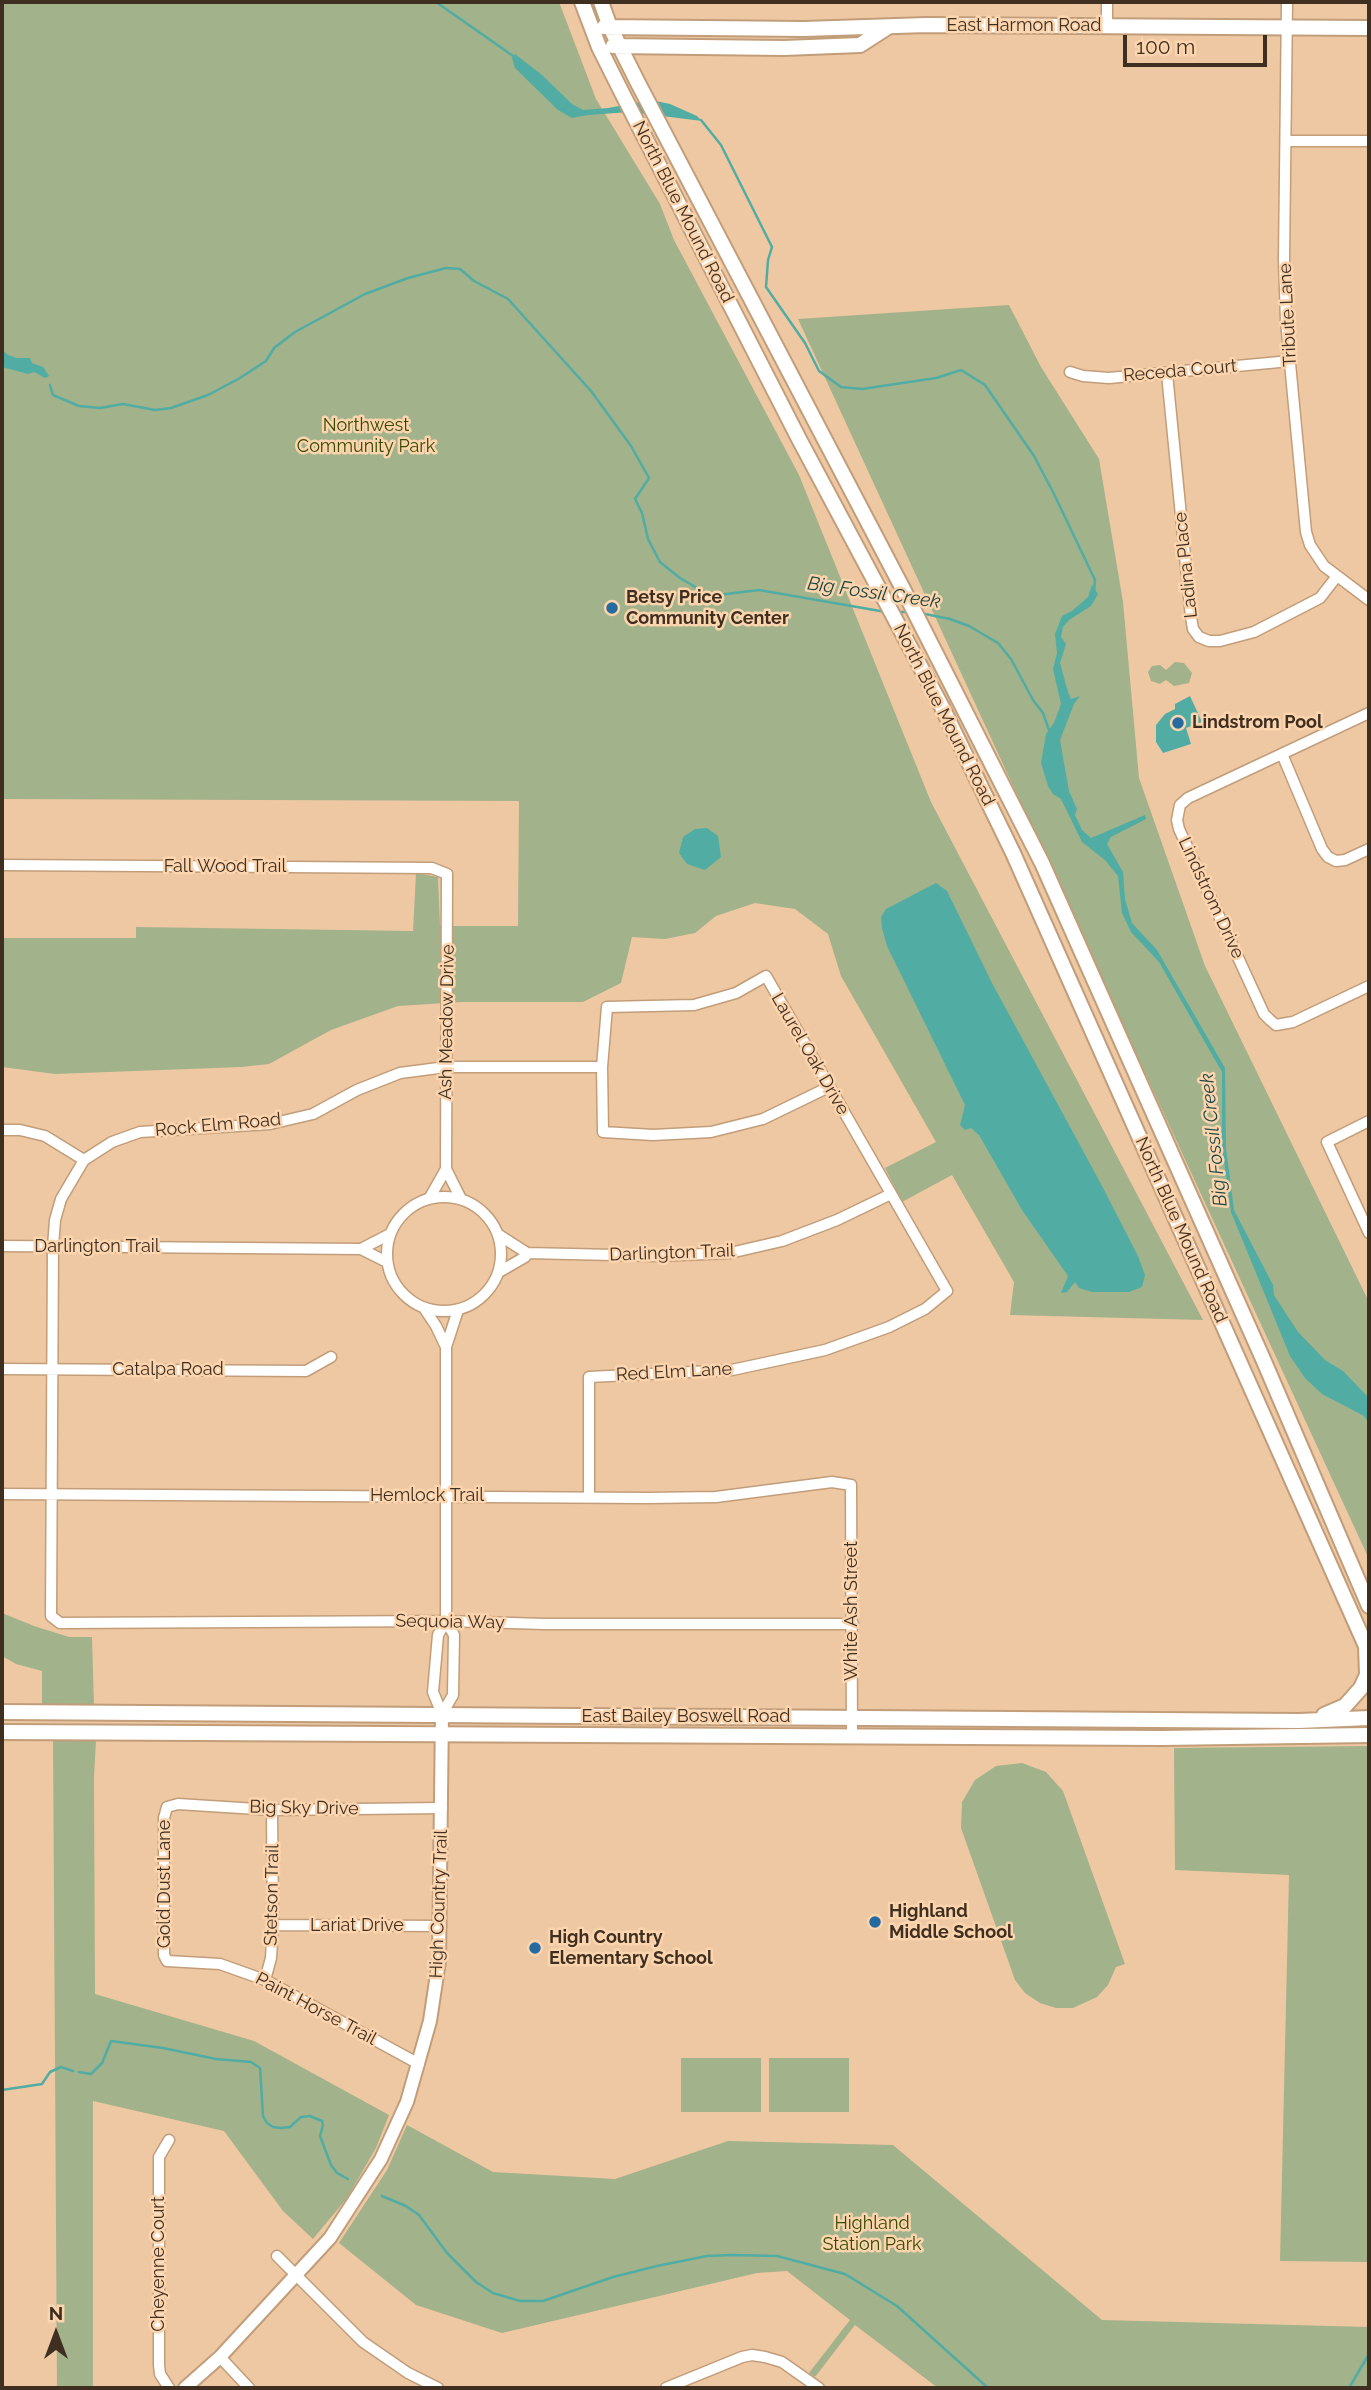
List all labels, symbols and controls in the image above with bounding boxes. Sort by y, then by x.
street label: East Harmon Road [947,15,1101,37]
scale bar [1126,21,1270,65]
text: 100 m [1136,34,1195,59]
street label: North Blue Mound Road [628,118,738,306]
street label: Tribute Lane [1274,263,1302,367]
street label: Receda Court [1122,355,1238,387]
park label: Northwest Community Park [297,415,435,458]
street label: Ladina Place [1170,511,1202,619]
water label: Big Fossil Creek [806,572,942,614]
place label: Betsy Price Community Center [626,587,789,630]
marker: Betsy Price Community Center [604,600,620,616]
street label: North Blue Mound Road [889,621,999,809]
place label: Lindstrom Pool [1192,712,1323,734]
marker: Lindstrom Pool [1170,715,1186,731]
street label: Lindstrom Drive [1173,834,1249,962]
street label: Fall Wood Trail [164,856,286,878]
street label: Ash Meadow Drive [435,944,459,1100]
street label: Laurel Oak Drive [766,989,854,1119]
water label: Big Fossil Creek [1196,1072,1232,1208]
street label: Rock Elm Road [154,1109,282,1141]
street label: North Blue Mound Road [1130,1134,1232,1326]
street label: Darlington Trail [34,1236,160,1258]
street label: Darlington Trail [609,1240,735,1266]
street label: Red Elm Lane [615,1358,733,1386]
street label: Catalpa Road [112,1359,224,1381]
street label: Hemlock Trail [370,1485,484,1507]
street label: White Ash Street [841,1541,863,1681]
street label: Sequoia Way [395,1610,505,1634]
street label: East Bailey Boswell Road [582,1706,790,1728]
street label: Big Sky Drive [249,1796,359,1820]
street label: Gold Dust Lane [154,1820,176,1948]
street label: High Country Trail [426,1829,452,1979]
street label: Stetson Trail [260,1844,284,1946]
place label: Highland Middle School [889,1901,1013,1944]
marker: Highland Middle School [867,1914,883,1930]
street label: Lariat Drive [310,1915,404,1937]
place label: High Country Elementary School [549,1927,713,1969]
marker: High Country Elementary School [527,1940,543,1956]
street label: Paint Horse Trail [252,1968,380,2050]
street label: Cheyenne Court [148,2196,170,2332]
park label: Highland Station Park [822,2213,922,2256]
north arrow [21,2299,91,2369]
text: N [49,2302,63,2324]

